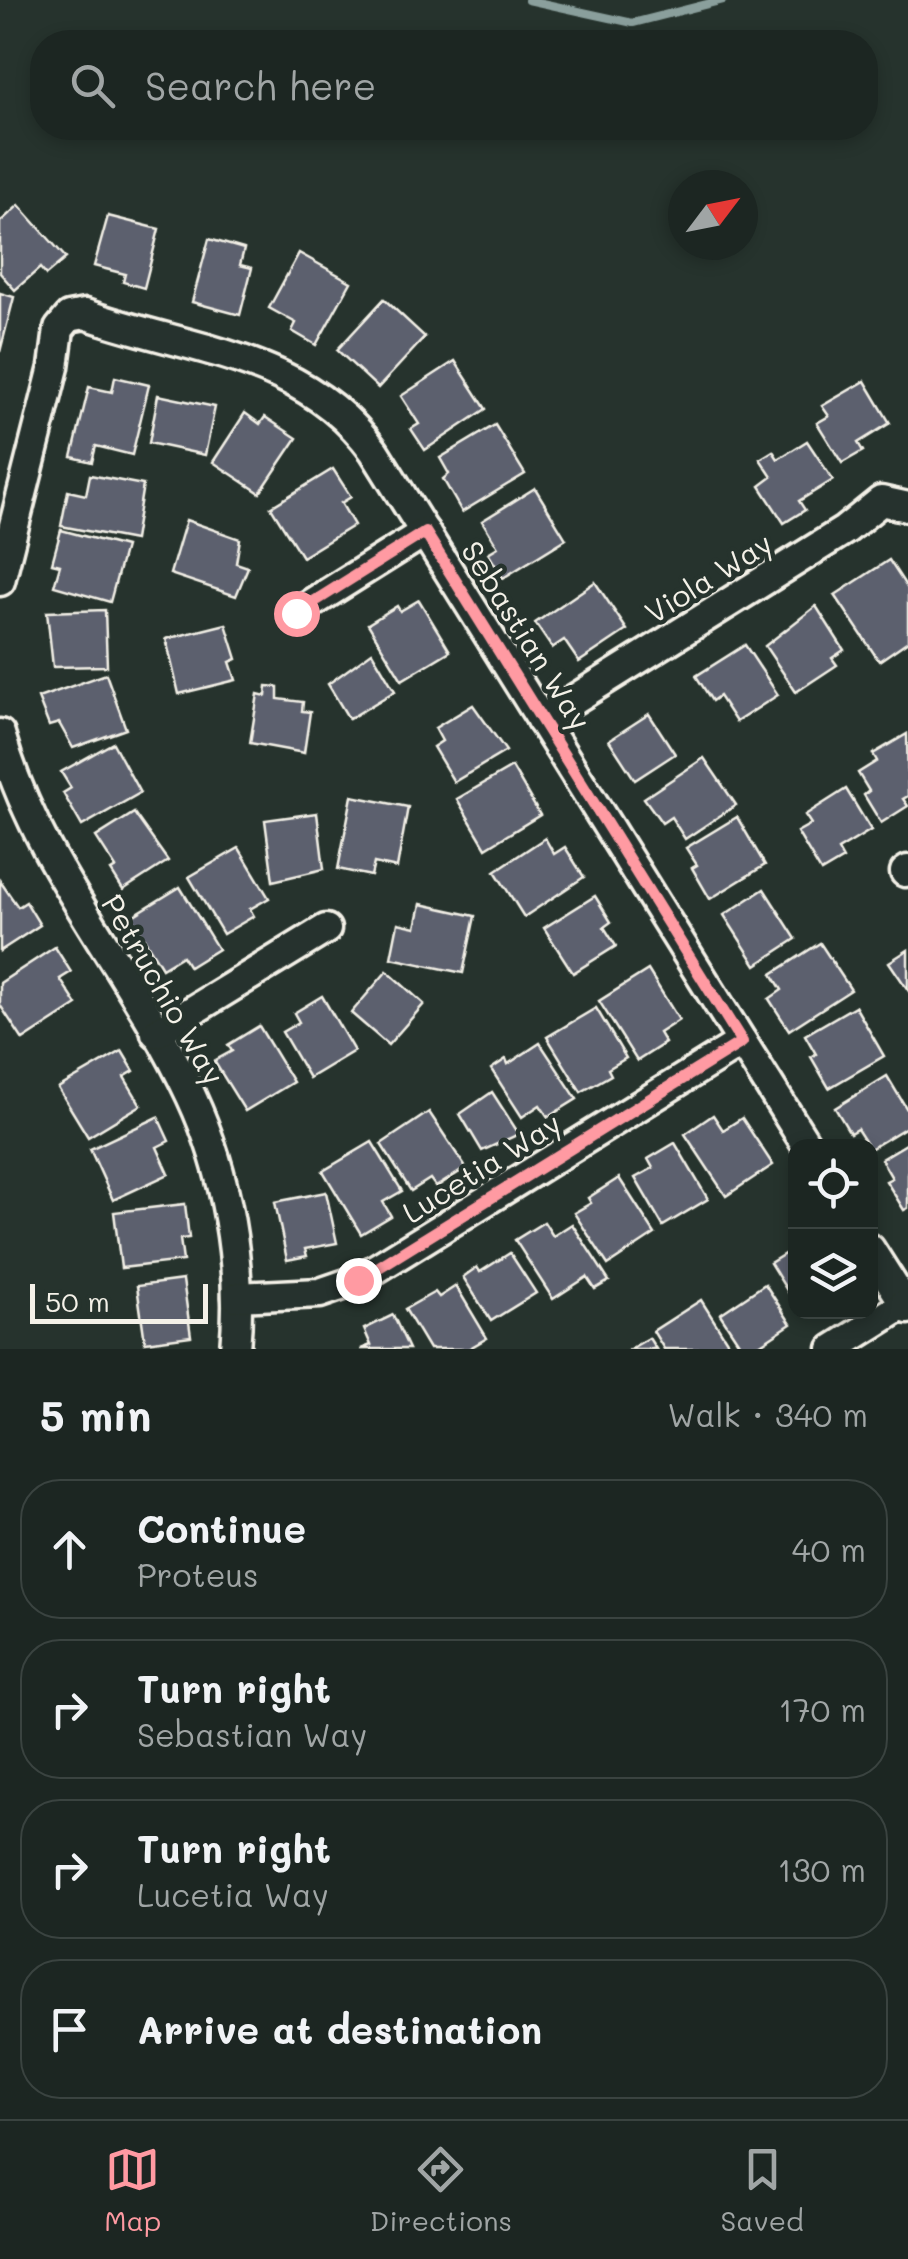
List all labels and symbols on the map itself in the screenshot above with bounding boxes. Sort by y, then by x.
north arrow [668,170,758,260]
street label: Viola Way [637,522,779,632]
street label: Sebastian Way [453,533,601,737]
route start [274,591,320,637]
street label: Petruchio Way [93,887,235,1091]
street label: Lucetia Way [394,1102,568,1232]
route end [336,1258,382,1304]
scale bar [30,1279,208,1324]

